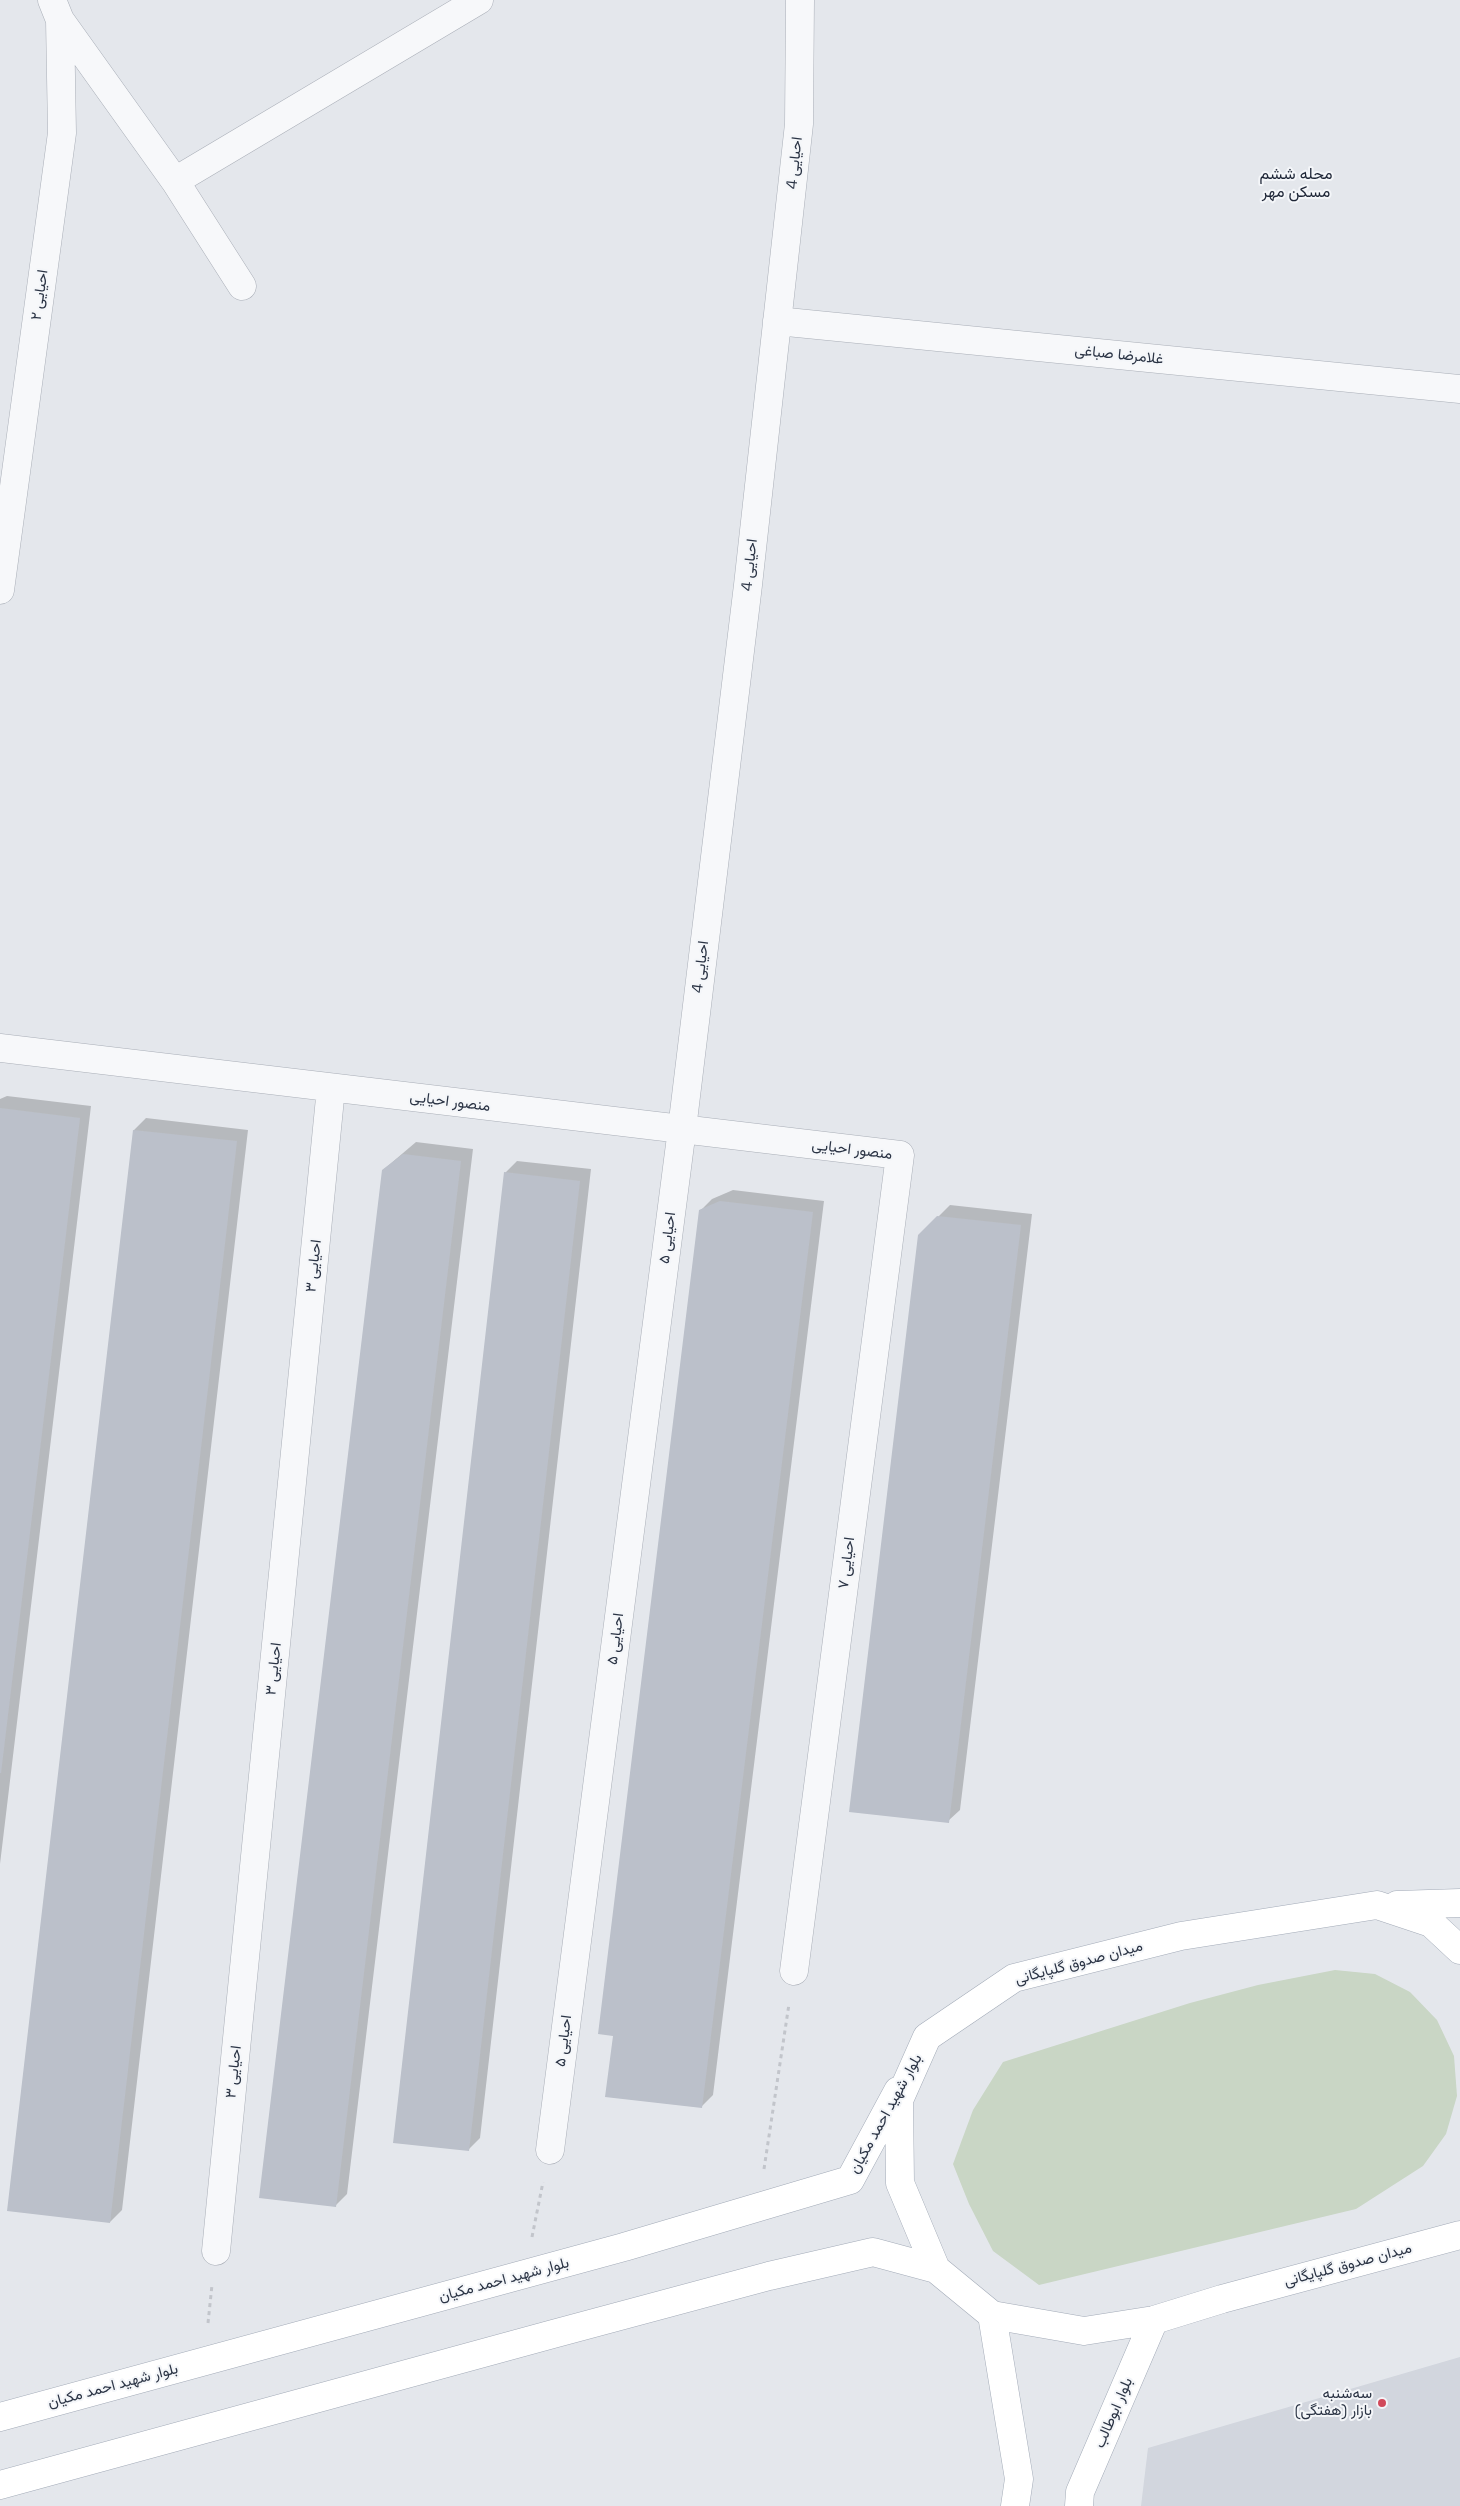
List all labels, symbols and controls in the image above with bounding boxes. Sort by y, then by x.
street label: احیایی 4 [783,136,807,190]
district label: محله ششم مسکن مهر [1259,165,1333,203]
street label: احیایی ۲ [28,268,52,322]
street label: غلامرضا صباغی [1074,341,1164,369]
street label: احیایی 4 [738,538,762,592]
street label: احیایی 4 [689,940,713,994]
street label: منصور احیایی [409,1088,491,1116]
street label: منصور احیایی [811,1136,893,1164]
street label: احیایی ۵ [656,1211,680,1265]
street label: احیایی ۳ [302,1239,326,1293]
street label: احیایی ۷ [835,1536,859,1590]
street label: احیایی ۵ [604,1612,628,1666]
street label: احیایی ۳ [262,1642,286,1696]
street label: میدان صدوق گلپایگانی [1013,1937,1145,1989]
street label: احیایی ۵ [552,2014,576,2068]
street label: احیایی ۳ [222,2045,246,2099]
street label: بلوار شهید احمد مکیان [846,2051,926,2177]
street label: میدان صدوق گلپایگانی [1282,2239,1414,2291]
street label: بلوار شهید احمد مکیان [437,2254,571,2306]
street label: بلوار شهید احمد مکیان [46,2360,180,2412]
street label: بلوار ابوطالب [1091,2375,1137,2451]
place label: سه‌شنبه بازار (هفتگی) [1295,2385,1372,2420]
marker: سه‌شنبه بازار (هفتگی) [1376,2397,1388,2409]

